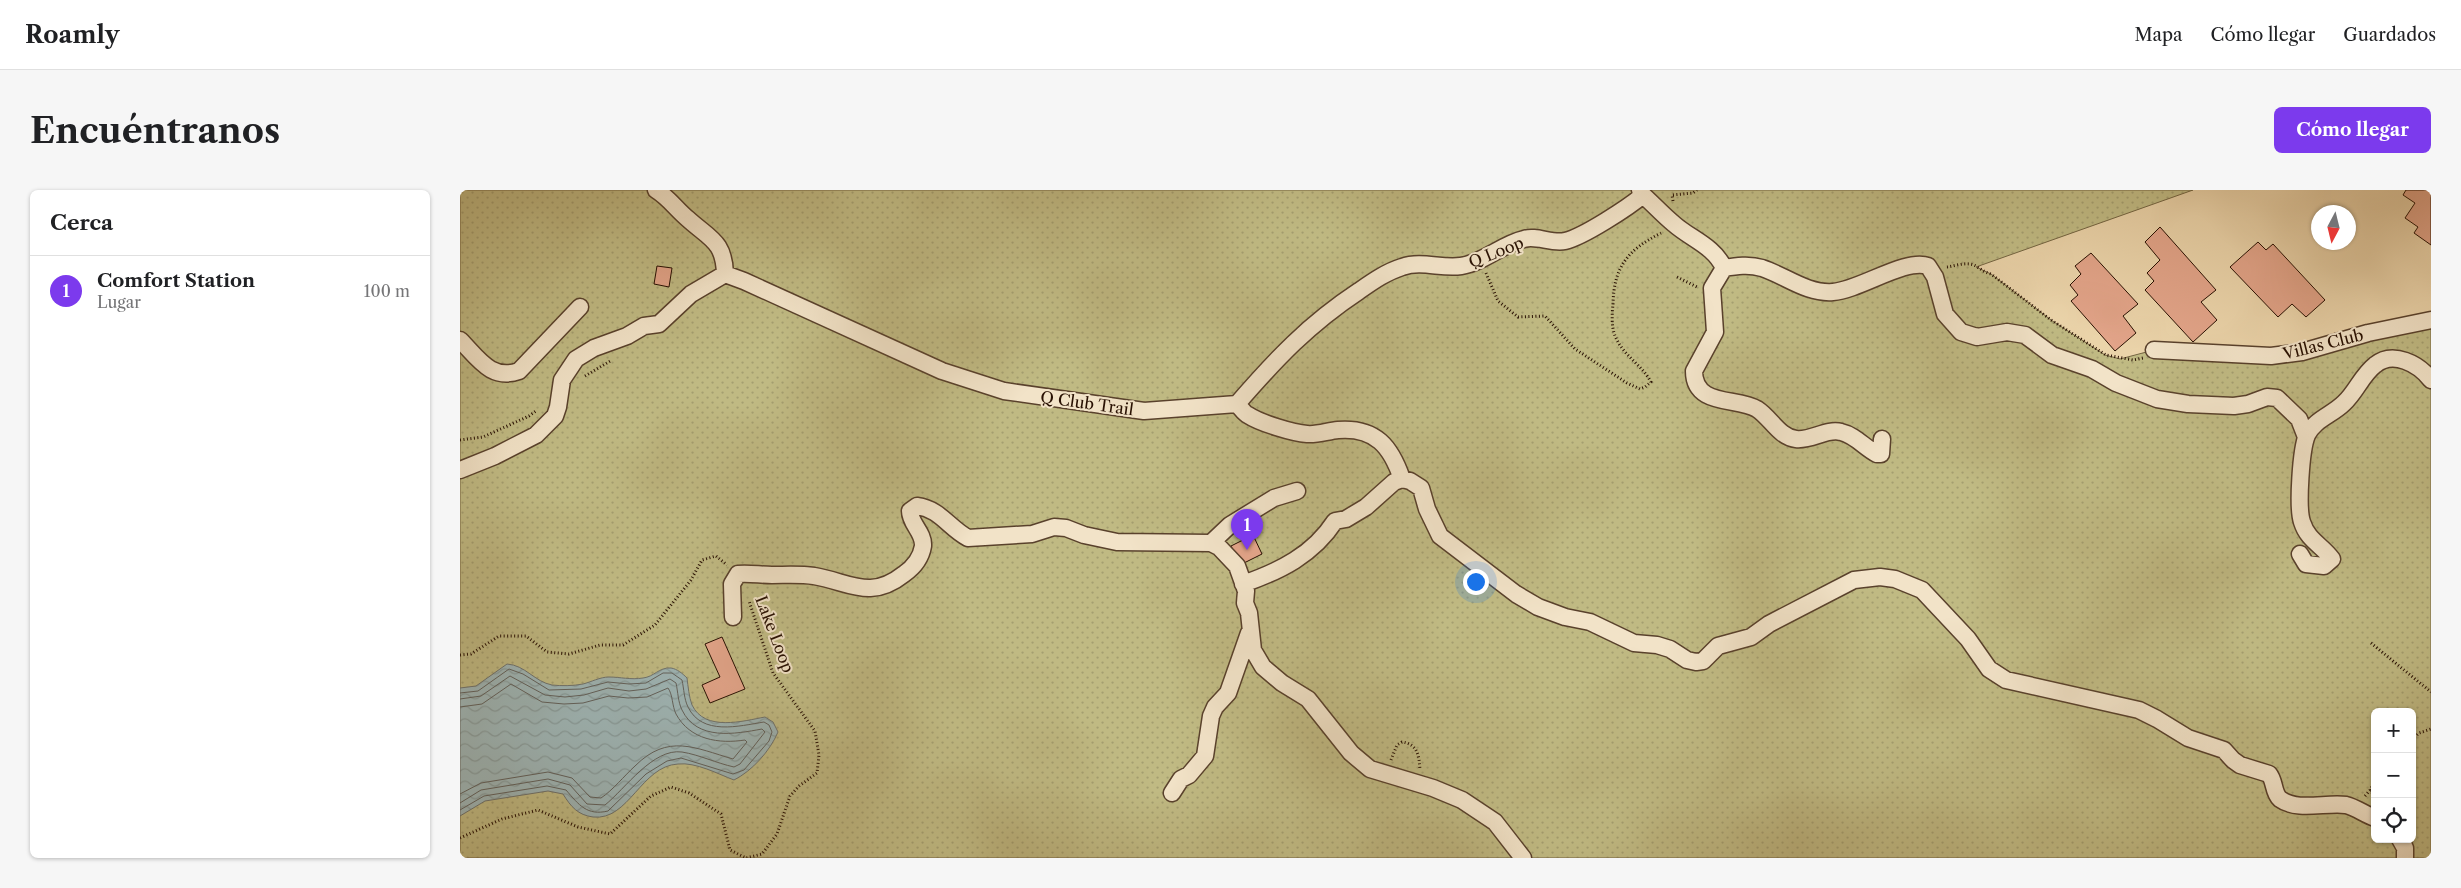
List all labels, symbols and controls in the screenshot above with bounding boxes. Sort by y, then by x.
text: Roamly [25,20,119,49]
text: Mapa [2134,24,2183,46]
text: Cómo llegar [2211,24,2315,46]
text: Guardados [2343,24,2436,46]
button: Cómo llegar [2274,107,2431,153]
text: Encuéntranos [30,109,280,152]
north arrow [2311,205,2356,250]
text: Cerca [50,210,113,235]
street label: Q Loop [1466,232,1527,272]
text: Comfort Station [97,269,255,292]
text: 1 [62,281,70,301]
text: 100 m [364,281,410,301]
text: Lugar [97,292,141,312]
street label: Villas Club [2280,324,2365,364]
street label: Q Club Trail [1039,387,1135,419]
pin: 1 [1231,509,1263,550]
your location [1463,569,1489,595]
street label: Lake Loop [751,593,799,675]
map controls [2371,708,2416,843]
button: + [2371,708,2416,753]
button: − [2371,753,2416,798]
button: locate [2371,798,2416,843]

